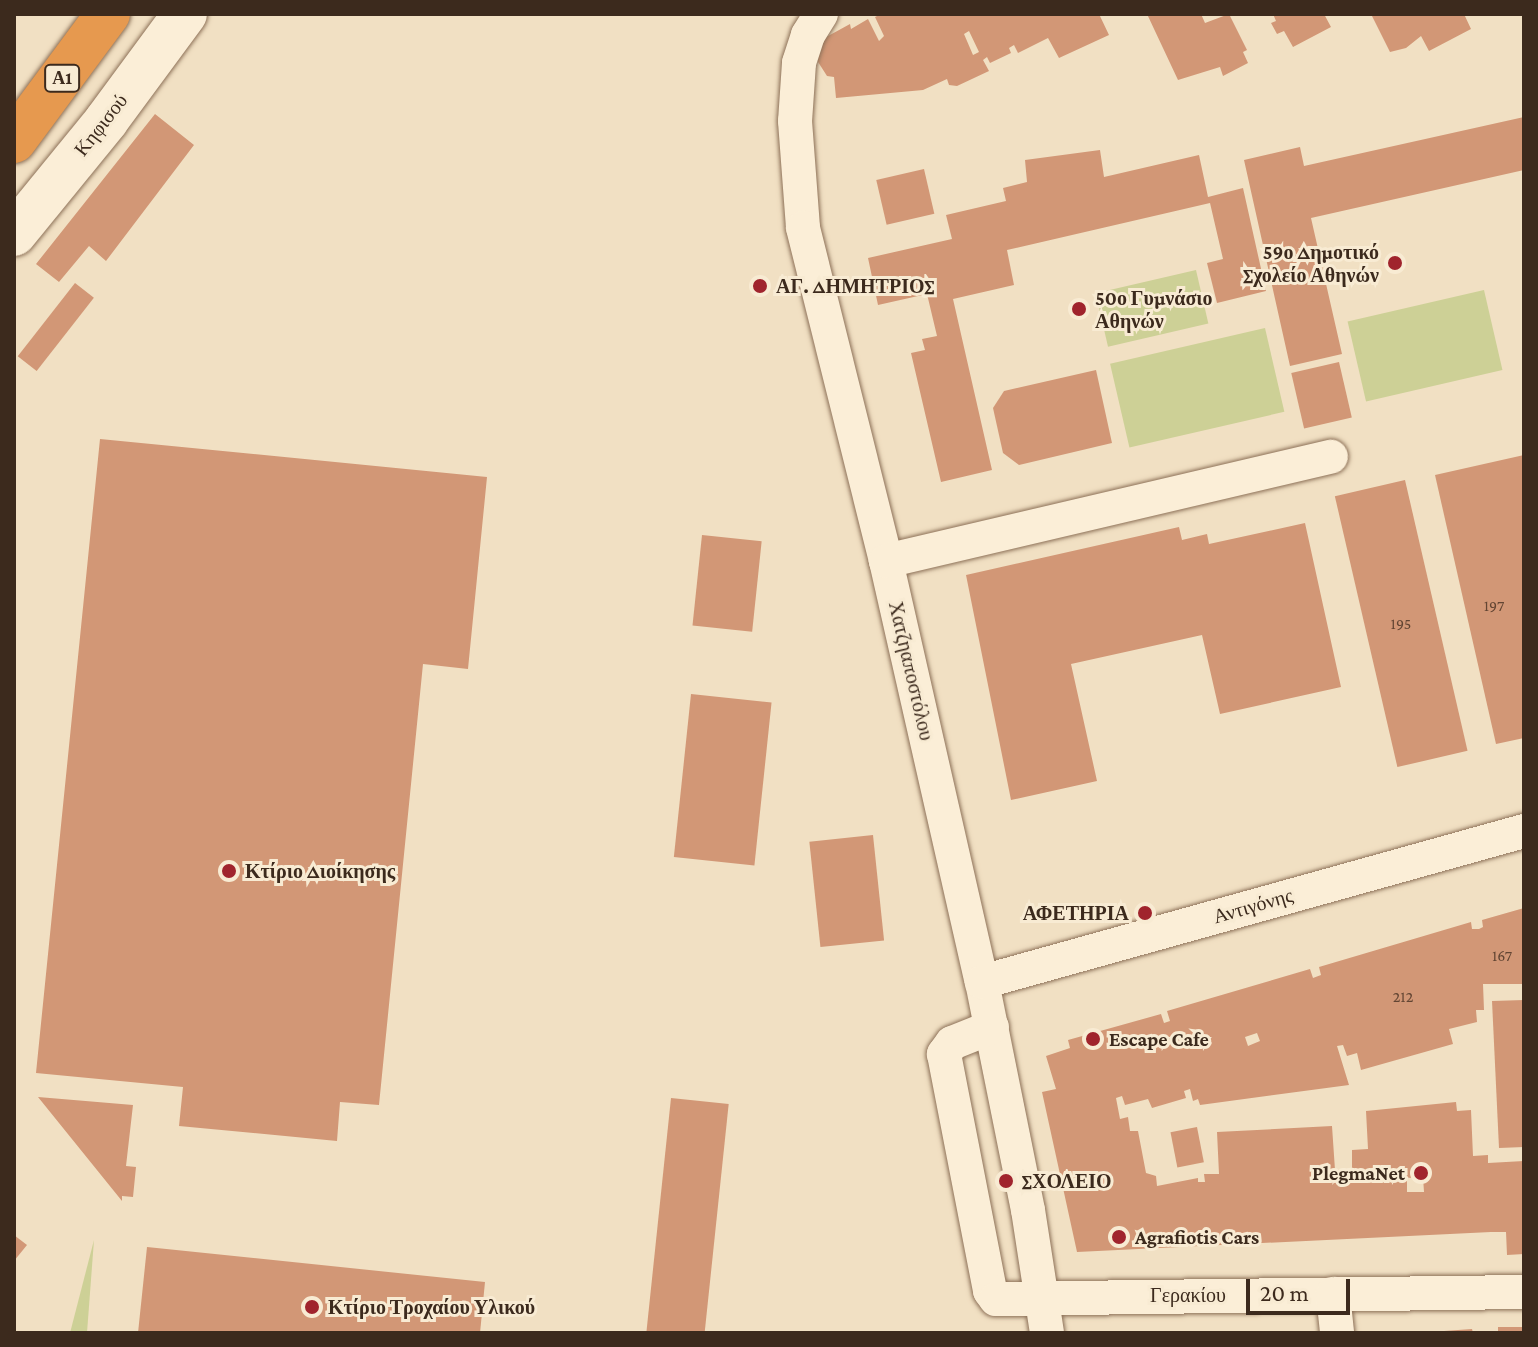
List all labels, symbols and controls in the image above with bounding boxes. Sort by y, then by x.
road number: Α1 [44,64,80,92]
street label: Κηφισού [69,89,133,161]
place label: 59ο Δημοτικό Σχολείο Αθηνών [1243,240,1379,287]
marker: 59ο Δημοτικό Σχολείο Αθηνών [1386,254,1404,272]
place label: ΑΓ. ΔΗΜΗΤΡΙΟΣ [776,274,935,298]
marker: ΑΓ. ΔΗΜΗΤΡΙΟΣ [751,277,769,295]
place label: 50ο Γυμνάσιο Αθηνών [1095,286,1213,333]
marker: 50ο Γυμνάσιο Αθηνών [1070,300,1088,318]
house number: 197 [1484,596,1504,616]
street label: Χατζηαποστόλου [883,599,939,743]
house number: 195 [1391,614,1411,634]
place label: Κτίριο Διοίκησης [245,859,395,883]
marker: Κτίριο Διοίκησης [220,862,238,880]
street label: Αντιγόνης [1210,883,1296,929]
place label: ΑΦΕΤΗΡΙΑ [1023,901,1129,925]
marker: ΑΦΕΤΗΡΙΑ [1136,904,1154,922]
house number: 167 [1492,946,1512,966]
house number: 212 [1393,987,1413,1007]
place label: Escape Cafe [1109,1027,1209,1051]
marker: Escape Cafe [1084,1030,1102,1048]
place label: PlegmaNet [1312,1161,1405,1185]
marker: PlegmaNet [1412,1164,1430,1182]
place label: ΣΧΟΛΕΙΟ [1022,1169,1112,1193]
marker: ΣΧΟΛΕΙΟ [997,1172,1015,1190]
place label: Agrafiotis Cars [1135,1225,1259,1249]
marker: Agrafiotis Cars [1110,1228,1128,1246]
scale bar [1250,1263,1354,1313]
text: 20 m [1260,1279,1309,1306]
street label: Γερακίου [1150,1283,1226,1307]
place label: Κτίριο Τροχαίου Υλικού [328,1295,535,1319]
marker: Κτίριο Τροχαίου Υλικού [303,1298,321,1316]

